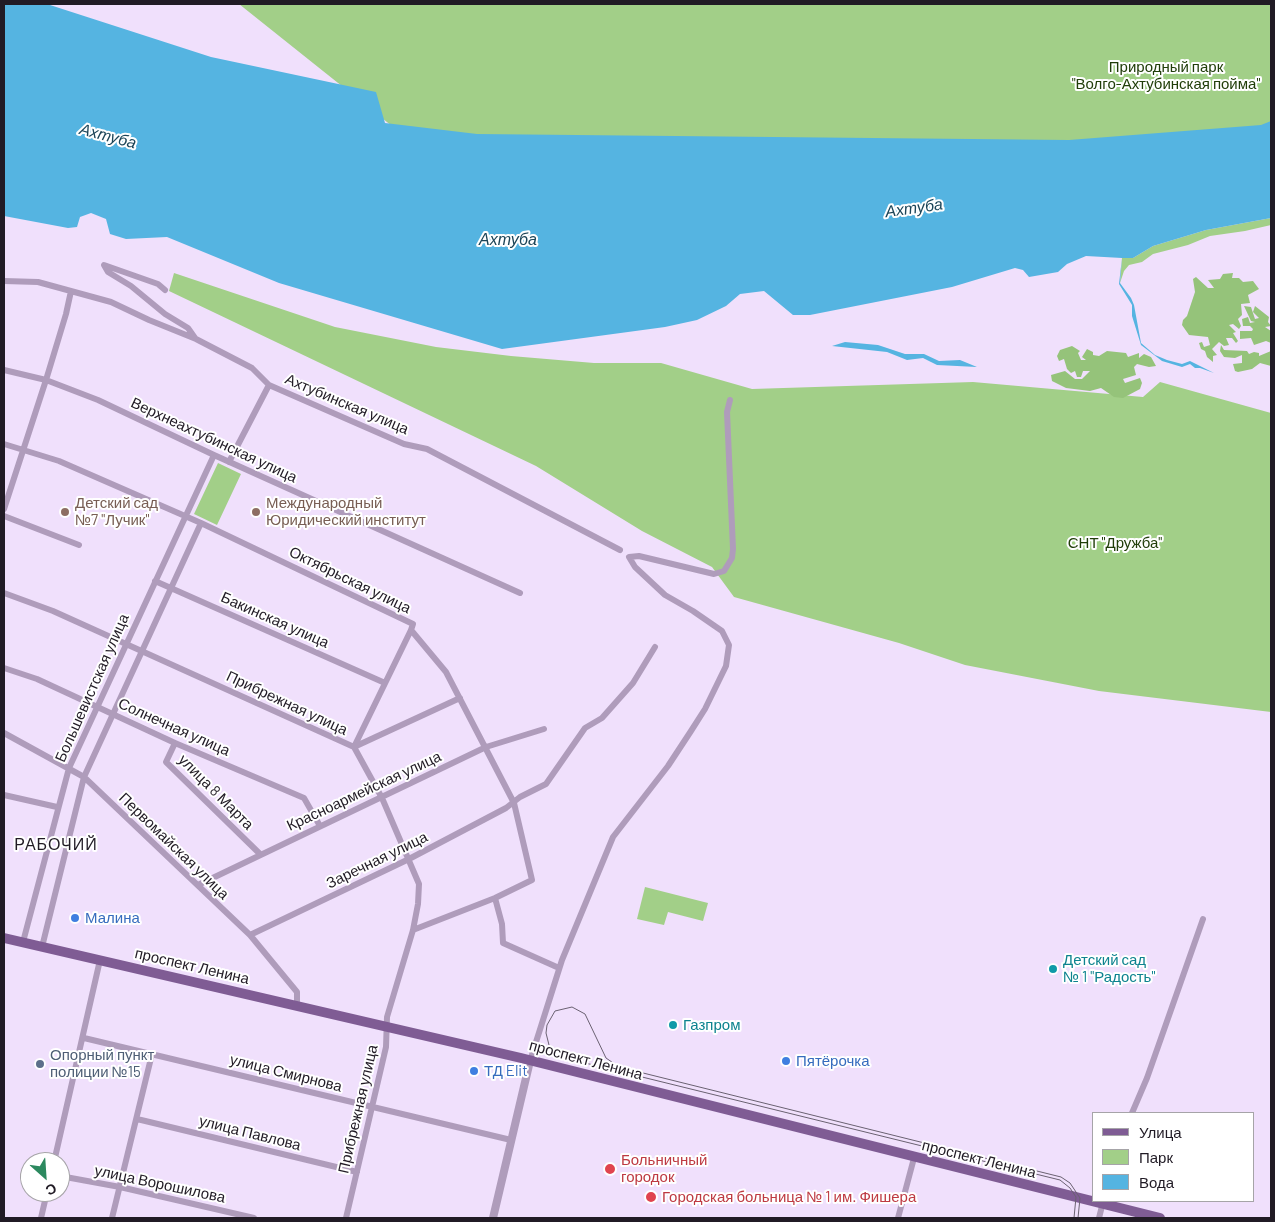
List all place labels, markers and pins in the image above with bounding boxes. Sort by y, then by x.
place label: Детский сад №7 "Лучик" [75,494,158,529]
place label: Международный Юридический институт [266,494,426,529]
marker: Детский сад №7 "Лучик" [59,506,71,518]
marker: Международный Юридический институт [250,506,262,518]
place label: Малина [85,909,140,927]
marker: Малина [69,912,81,924]
place label: Детский сад № 1 "Радость" [1063,951,1155,986]
marker: Детский сад № 1 "Радость" [1047,963,1059,975]
place label: Газпром [683,1016,740,1034]
marker: Газпром [667,1019,679,1031]
place label: Опорный пункт полиции №15 [50,1046,154,1081]
place label: Пятёрочка [796,1052,870,1070]
marker: Пятёрочка [780,1055,792,1067]
marker: Опорный пункт полиции №15 [34,1058,46,1070]
place label: ТД Elit [484,1062,528,1080]
marker: ТД Elit [468,1065,480,1077]
place label: Больничный городок [621,1151,707,1186]
marker: Больничный городок [603,1162,617,1176]
place label: Городская больница № 1 им. Фишера [662,1188,916,1206]
marker: Городская больница № 1 им. Фишера [644,1190,658,1204]

